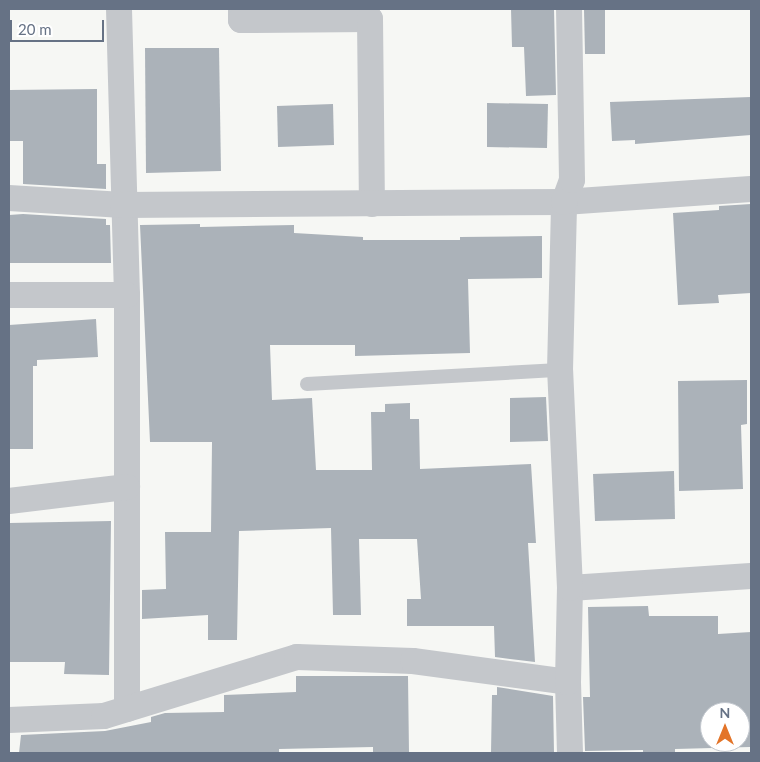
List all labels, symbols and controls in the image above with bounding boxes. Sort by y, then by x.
scale bar [12,10,106,42]
text: 20 m [18,20,52,38]
north arrow [700,702,750,752]
text: N [720,704,730,721]

